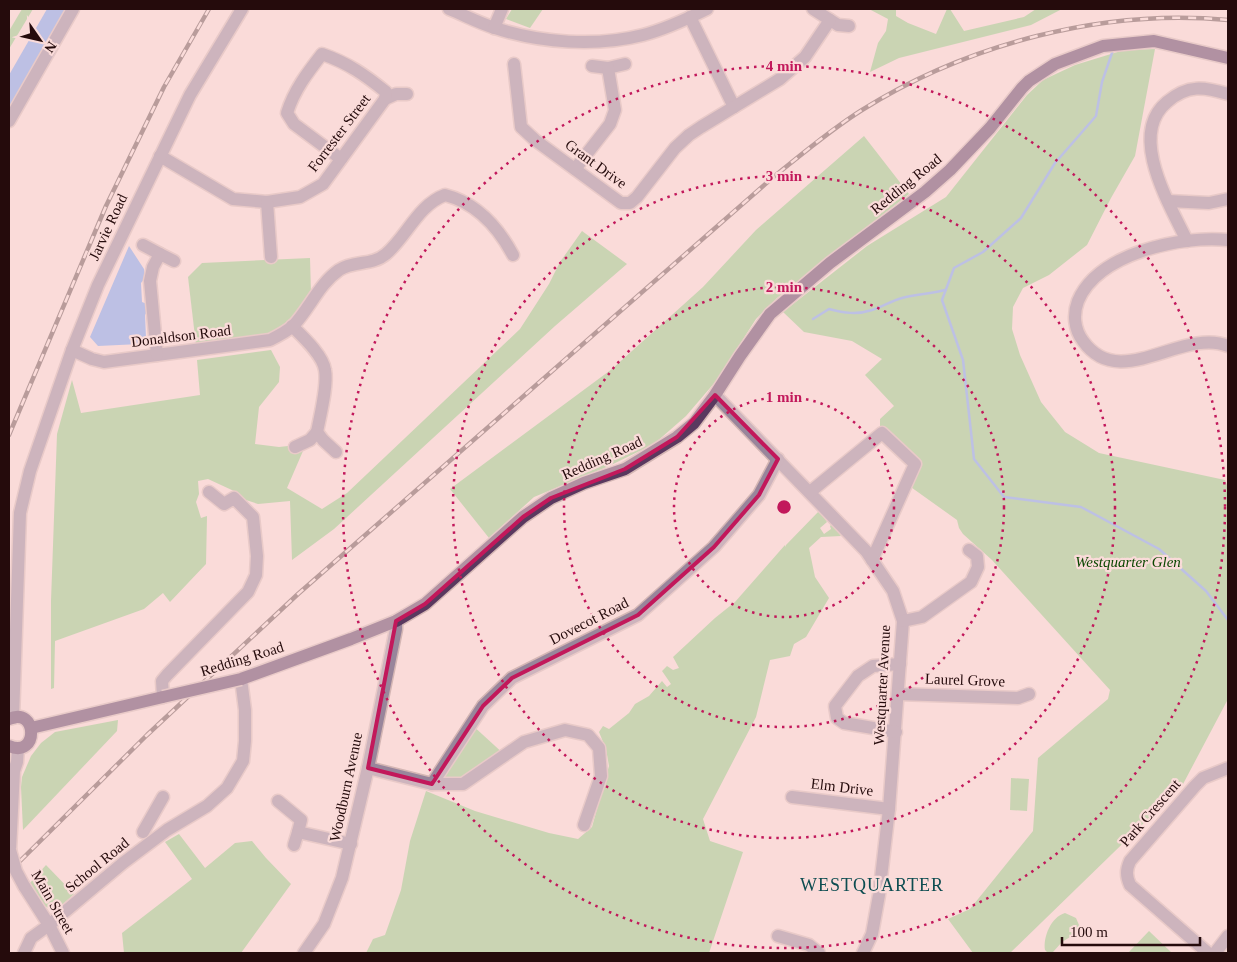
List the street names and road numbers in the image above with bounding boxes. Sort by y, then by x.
street label: Forrester Street [305,90,374,175]
street label: Grant Drive [562,136,630,192]
street label: Redding Road [867,150,945,217]
street label: Jarvie Road [86,191,131,263]
street label: Donaldson Road [130,322,232,350]
street label: Redding Road [559,433,645,483]
street label: Dovecot Road [547,594,631,648]
street label: Westquarter Avenue [871,624,893,746]
street label: Redding Road [198,639,286,679]
street label: Laurel Grove [925,671,1006,689]
street label: Woodburn Avenue [327,731,365,843]
street label: Elm Drive [810,775,875,799]
street label: Park Crescent [1116,776,1184,850]
street label: School Road [62,834,132,895]
street label: Main Street [28,868,78,937]

